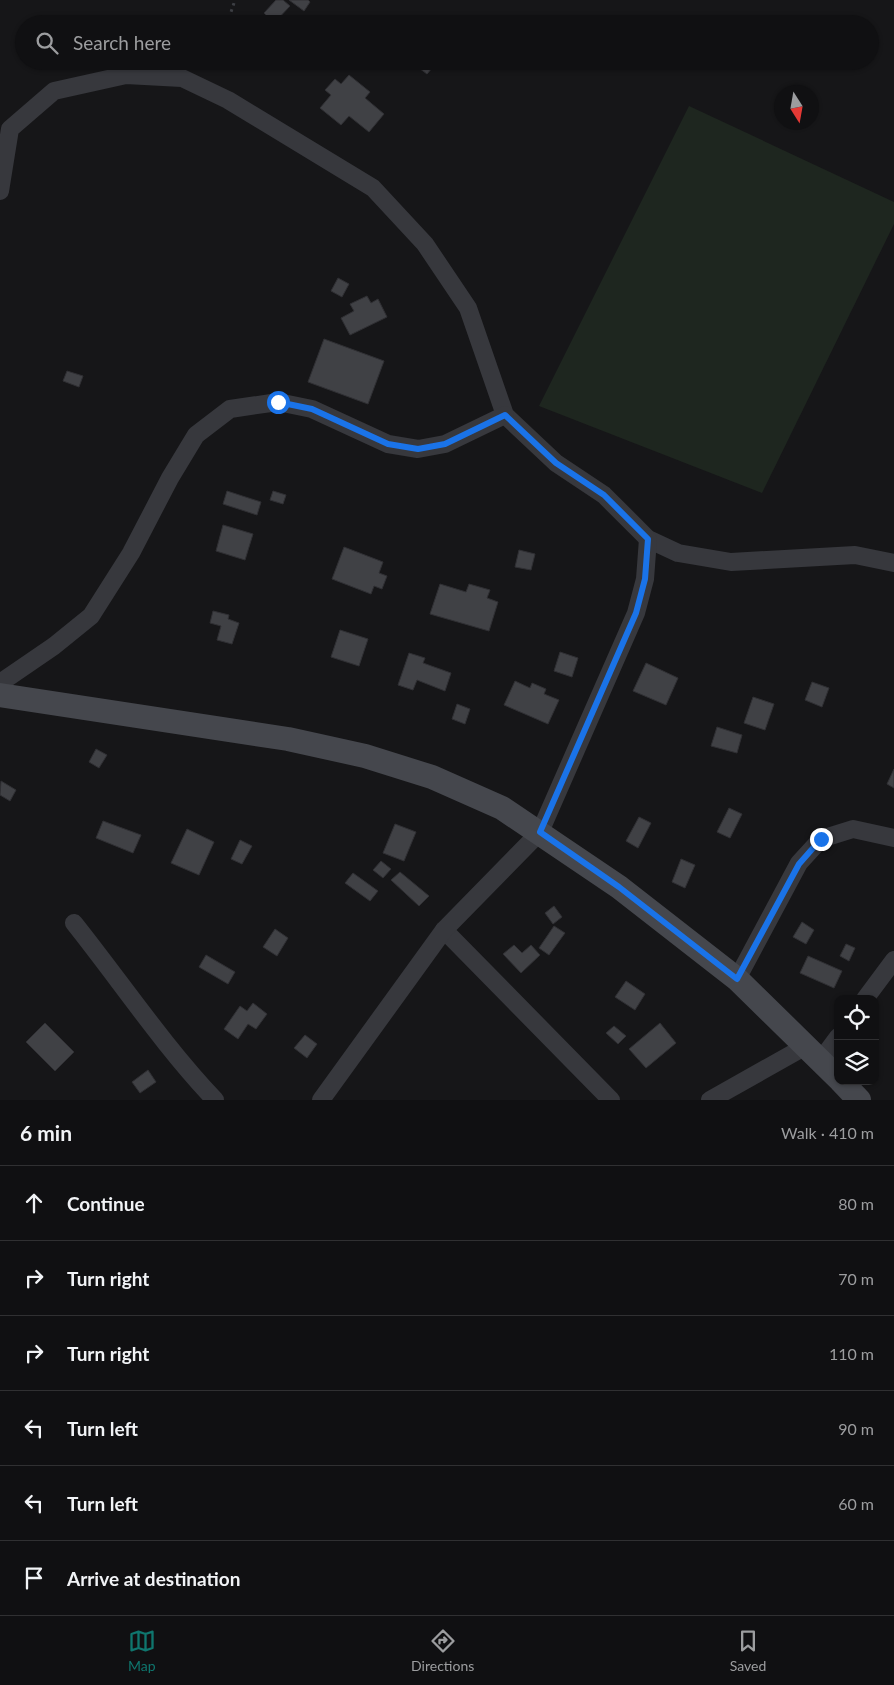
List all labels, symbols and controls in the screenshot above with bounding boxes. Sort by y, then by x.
search box [15,15,879,70]
icon: search [33,29,61,57]
text: Search here [73,31,171,54]
north arrow [774,85,819,130]
route start [267,391,290,414]
route end [810,828,833,851]
map controls [834,995,879,1085]
button: locate [834,995,879,1040]
button: layers [834,1040,879,1085]
text: 6 min [20,1120,72,1145]
text: Walk · 410 m [781,1123,874,1142]
icon: ahead [20,1189,48,1217]
text: Continue [67,1192,145,1215]
text: 80 m [838,1194,874,1213]
icon: right [20,1264,48,1292]
text: Turn right [67,1267,149,1290]
text: 70 m [838,1269,874,1288]
icon: right [20,1339,48,1367]
text: Turn right [67,1342,149,1365]
text: 110 m [829,1344,874,1363]
icon: left [20,1414,48,1442]
text: Turn left [67,1417,138,1440]
text: 90 m [838,1419,874,1438]
icon: left [20,1489,48,1517]
text: Turn left [67,1492,138,1515]
text: 60 m [838,1494,874,1513]
icon: arrive [20,1564,48,1592]
text: Arrive at destination [67,1567,240,1590]
tab: Map [128,1627,156,1674]
tab: Directions [411,1627,474,1674]
tab: Saved [730,1627,766,1674]

